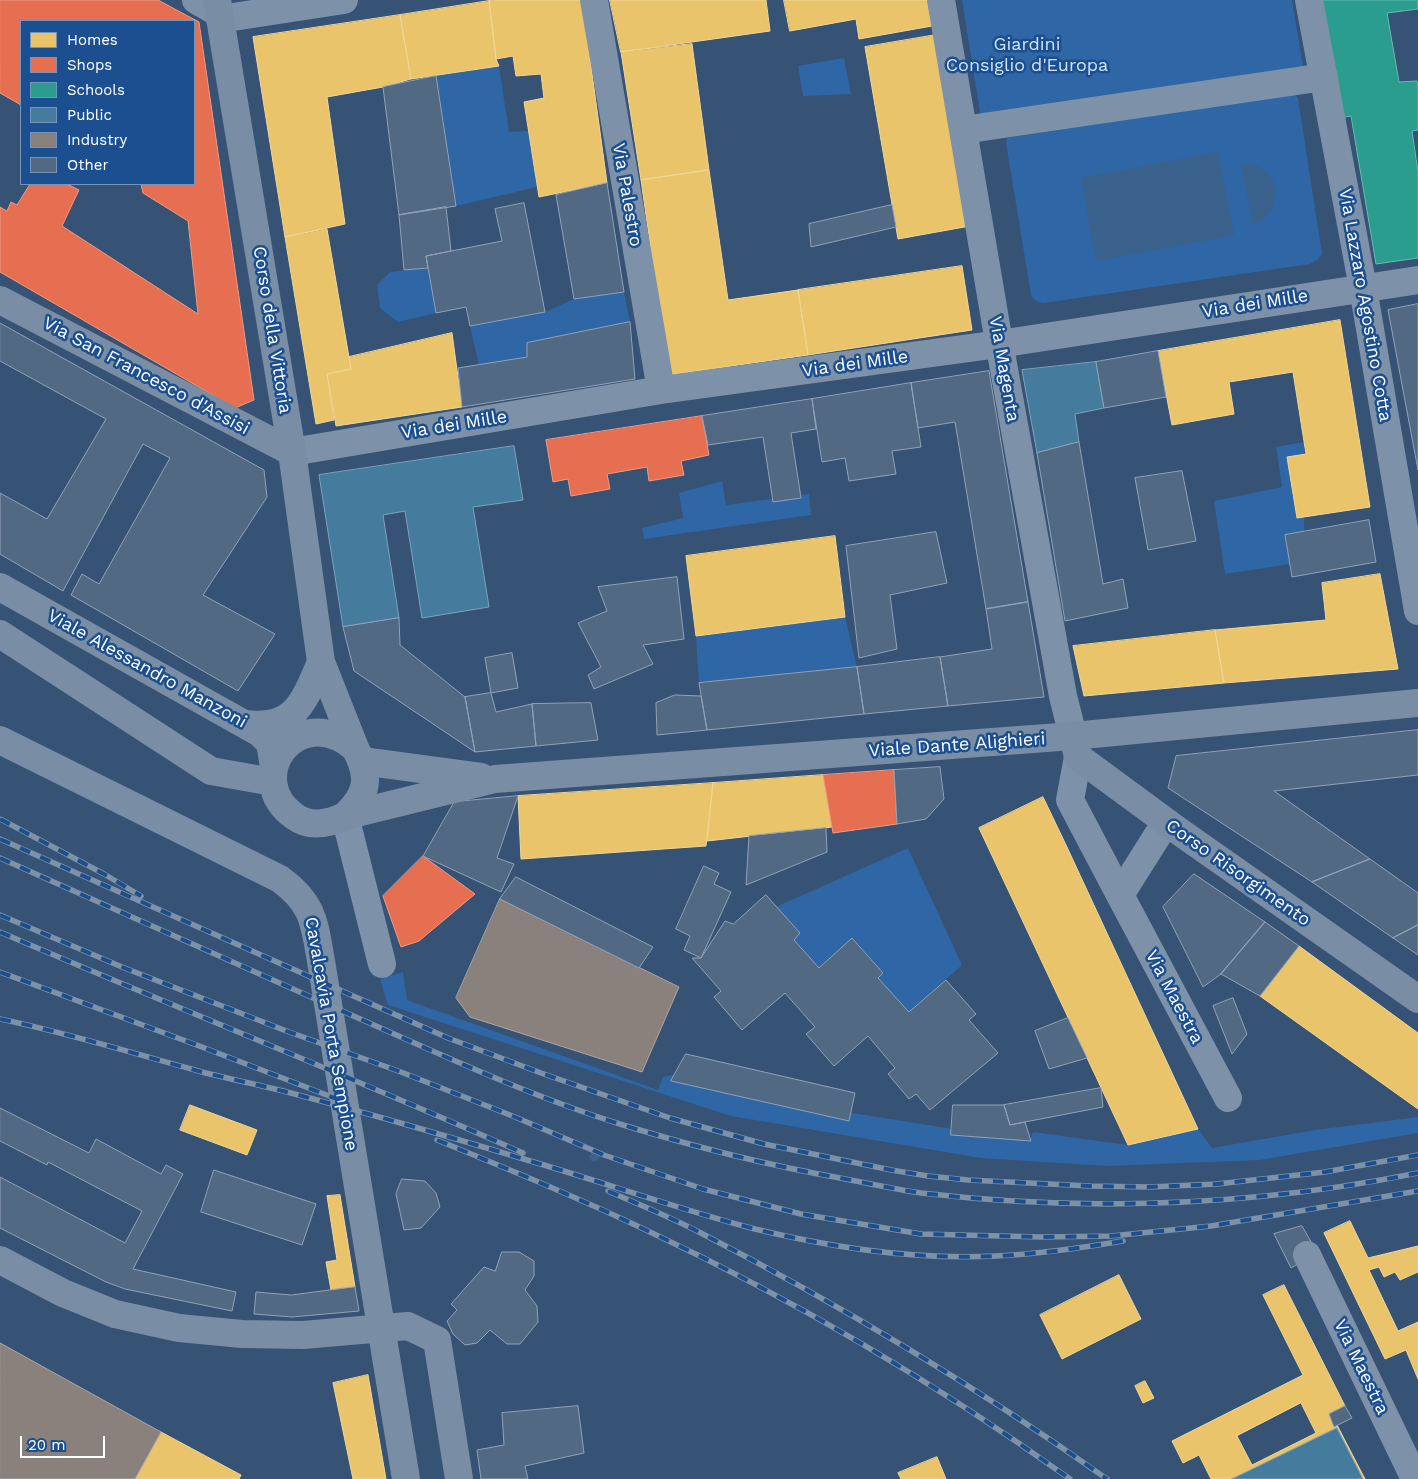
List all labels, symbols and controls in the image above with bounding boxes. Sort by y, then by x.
legend [20,20,195,185]
text: Homes [67,31,118,49]
park label: Giardini Consiglio d'Europa [946,34,1108,76]
text: Shops [67,56,112,74]
text: Schools [67,81,125,99]
text: Public [67,106,112,124]
text: Industry [67,131,127,149]
street label: Via Palestro [607,142,647,248]
text: Other [67,156,109,174]
street label: Via Lazzaro Agostino Cotta [1334,187,1396,423]
street label: Corso della Vittoria [248,245,296,415]
street label: Via dei Mille [1200,285,1310,323]
street label: Via San Francesco d'Assisi [39,312,253,440]
street label: Via Magenta [984,314,1024,424]
street label: Via dei Mille [801,346,909,382]
street label: Via dei Mille [399,406,509,444]
street label: Viale Alessandro Manzoni [43,605,251,733]
street label: Viale Dante Alighieri [868,728,1046,762]
street label: Corso Risorgimento [1162,815,1314,931]
street label: Cavalcavia Porta Sempione [300,915,362,1153]
street label: Via Maestra [1140,946,1208,1048]
street label: Via Maestra [1329,1316,1393,1418]
scale bar [22,1426,108,1458]
text: 20 m [28,1436,66,1454]

